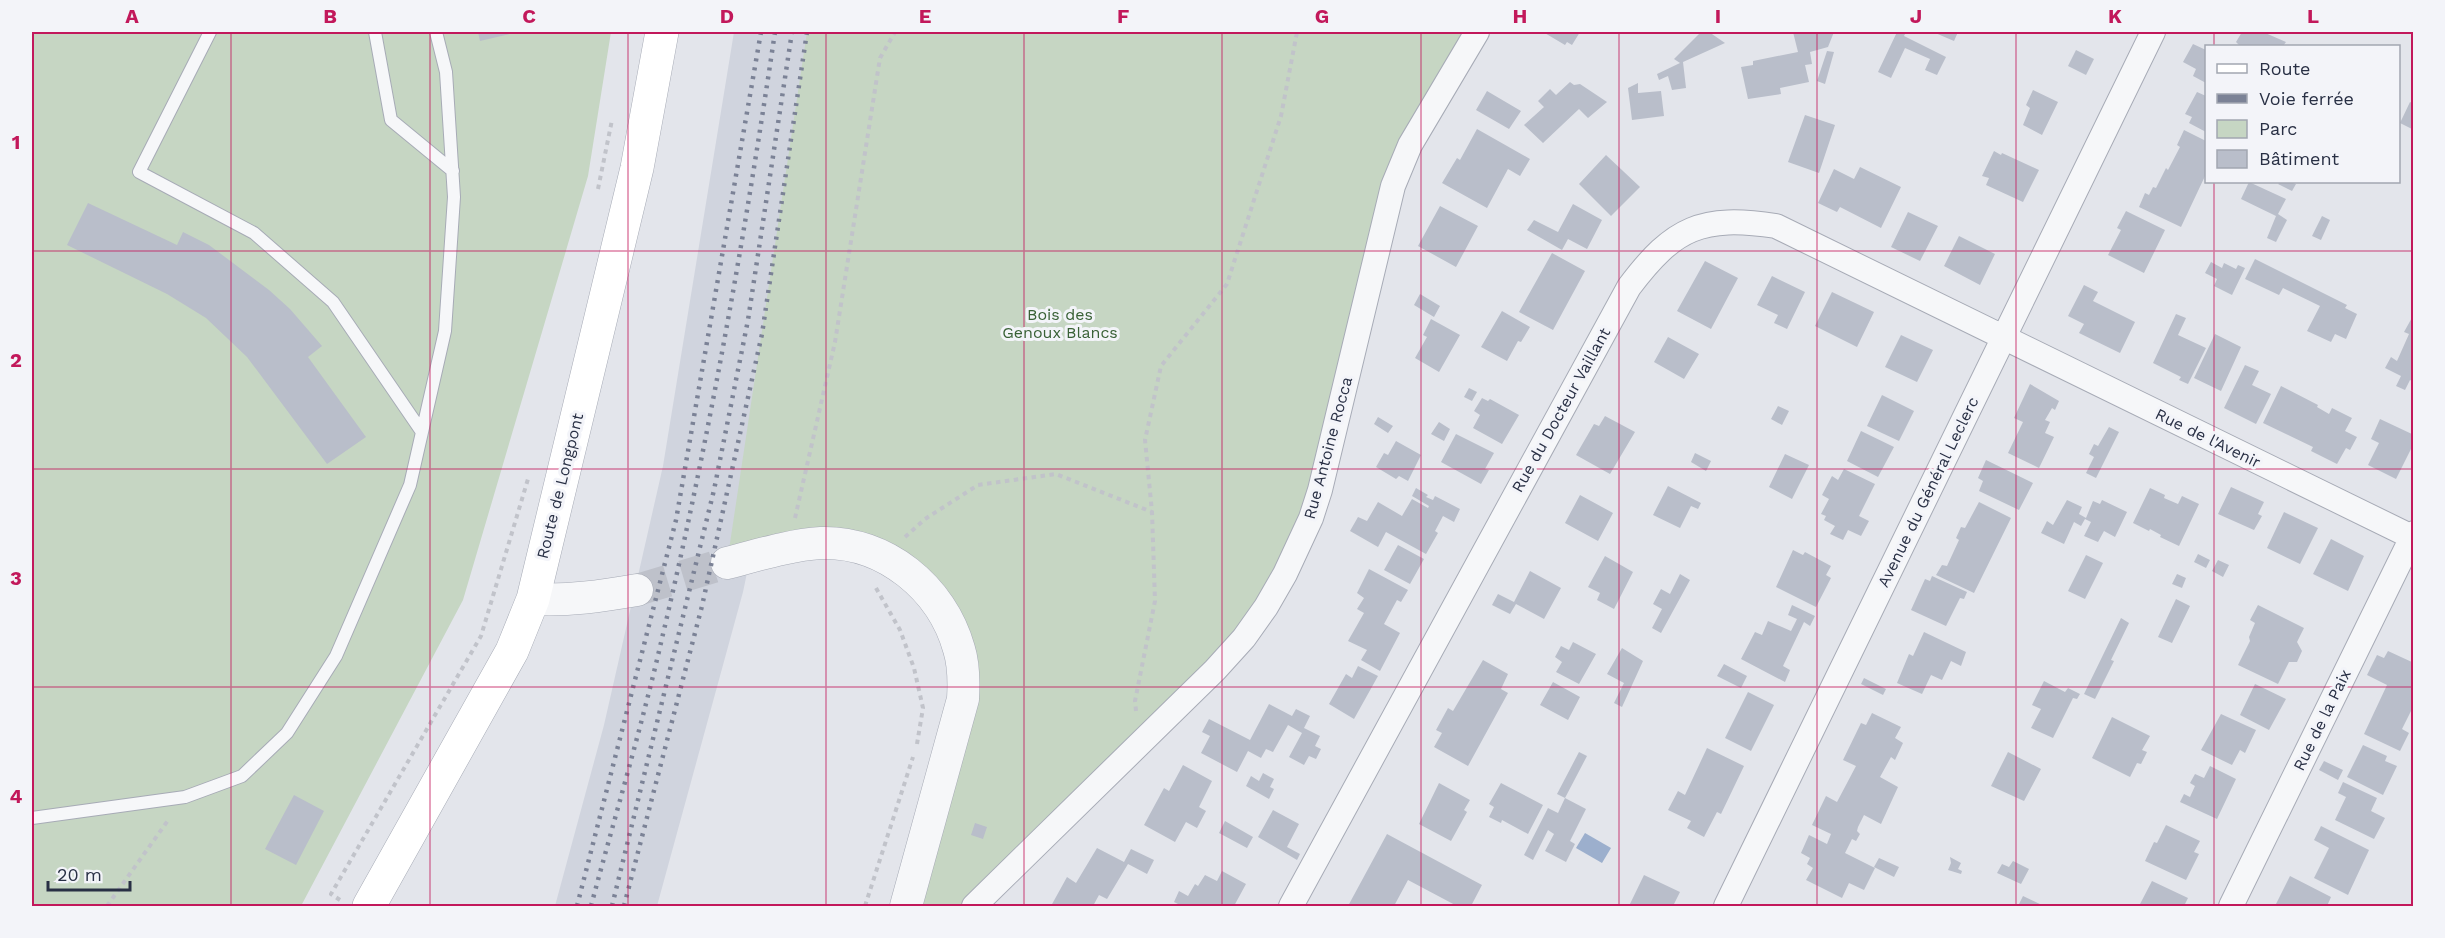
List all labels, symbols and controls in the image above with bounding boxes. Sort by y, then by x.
text: A [125,4,139,28]
text: B [323,4,337,28]
text: C [522,4,536,28]
text: D [720,4,734,28]
text: E [919,4,931,28]
text: F [1117,4,1129,28]
text: G [1315,4,1329,28]
text: H [1513,4,1527,28]
text: I [1715,4,1721,28]
text: J [1910,4,1922,28]
text: K [2108,4,2122,28]
text: L [2307,4,2319,28]
legend [2205,45,2400,183]
text: Route [2259,58,2311,79]
text: Voie ferrée [2259,88,2354,109]
text: Parc [2259,118,2297,139]
text: 1 [12,130,20,154]
text: Bâtiment [2259,148,2339,169]
park label: Bois des Genoux Blancs [1002,305,1118,342]
street label: Rue du Docteur Vaillant [1508,324,1614,496]
text: 2 [10,348,22,372]
street label: Rue Antoine Rocca [1300,375,1356,521]
street label: Avenue du Général Leclerc [1874,394,1982,590]
street label: Rue de l'Avenir [2152,404,2264,472]
street label: Route de Longpont [533,411,587,561]
text: 3 [10,566,22,590]
street label: Rue de la Paix [2289,666,2355,774]
text: 4 [10,784,23,808]
scale bar [48,854,130,892]
text: 20 m [57,864,102,885]

